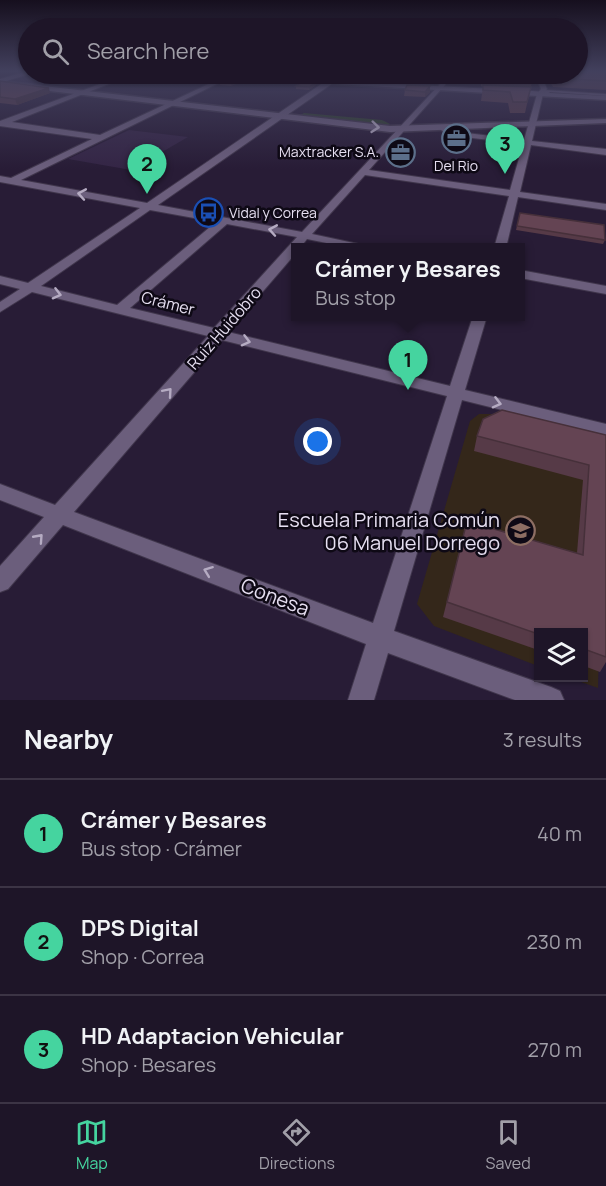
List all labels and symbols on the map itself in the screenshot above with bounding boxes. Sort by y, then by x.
one-way arrow [370,121,379,133]
office icon: Del Rio [440,123,472,155]
pin: 3 [486,124,524,174]
office icon: Maxtracker S.A. [384,136,416,168]
place label: Maxtracker S.A. [279,142,379,161]
pin: 2 [128,144,166,194]
place label: Del Rio [434,156,478,175]
one-way arrow [77,189,86,201]
bus stop icon: Vidal y Correa [192,197,224,229]
place label: Vidal y Correa [229,203,317,222]
one-way arrow [269,224,279,237]
street label: Ruiz Huidobro [182,282,266,374]
one-way arrow [52,286,62,299]
street label: Crámer [139,286,197,320]
one-way arrow [240,334,251,346]
pin: 1 [388,340,428,390]
one-way arrow [161,388,172,399]
one-way arrow [491,395,501,408]
your location [303,427,332,456]
place label: Escuela Primaria Común 06 Manuel Dorrego [278,506,500,556]
school or university icon: Escuela Primaria Común 06 Manuel Dorrego [505,515,537,547]
one-way arrow [32,535,43,545]
one-way arrow [203,566,214,578]
street label: Conesa [237,571,313,622]

